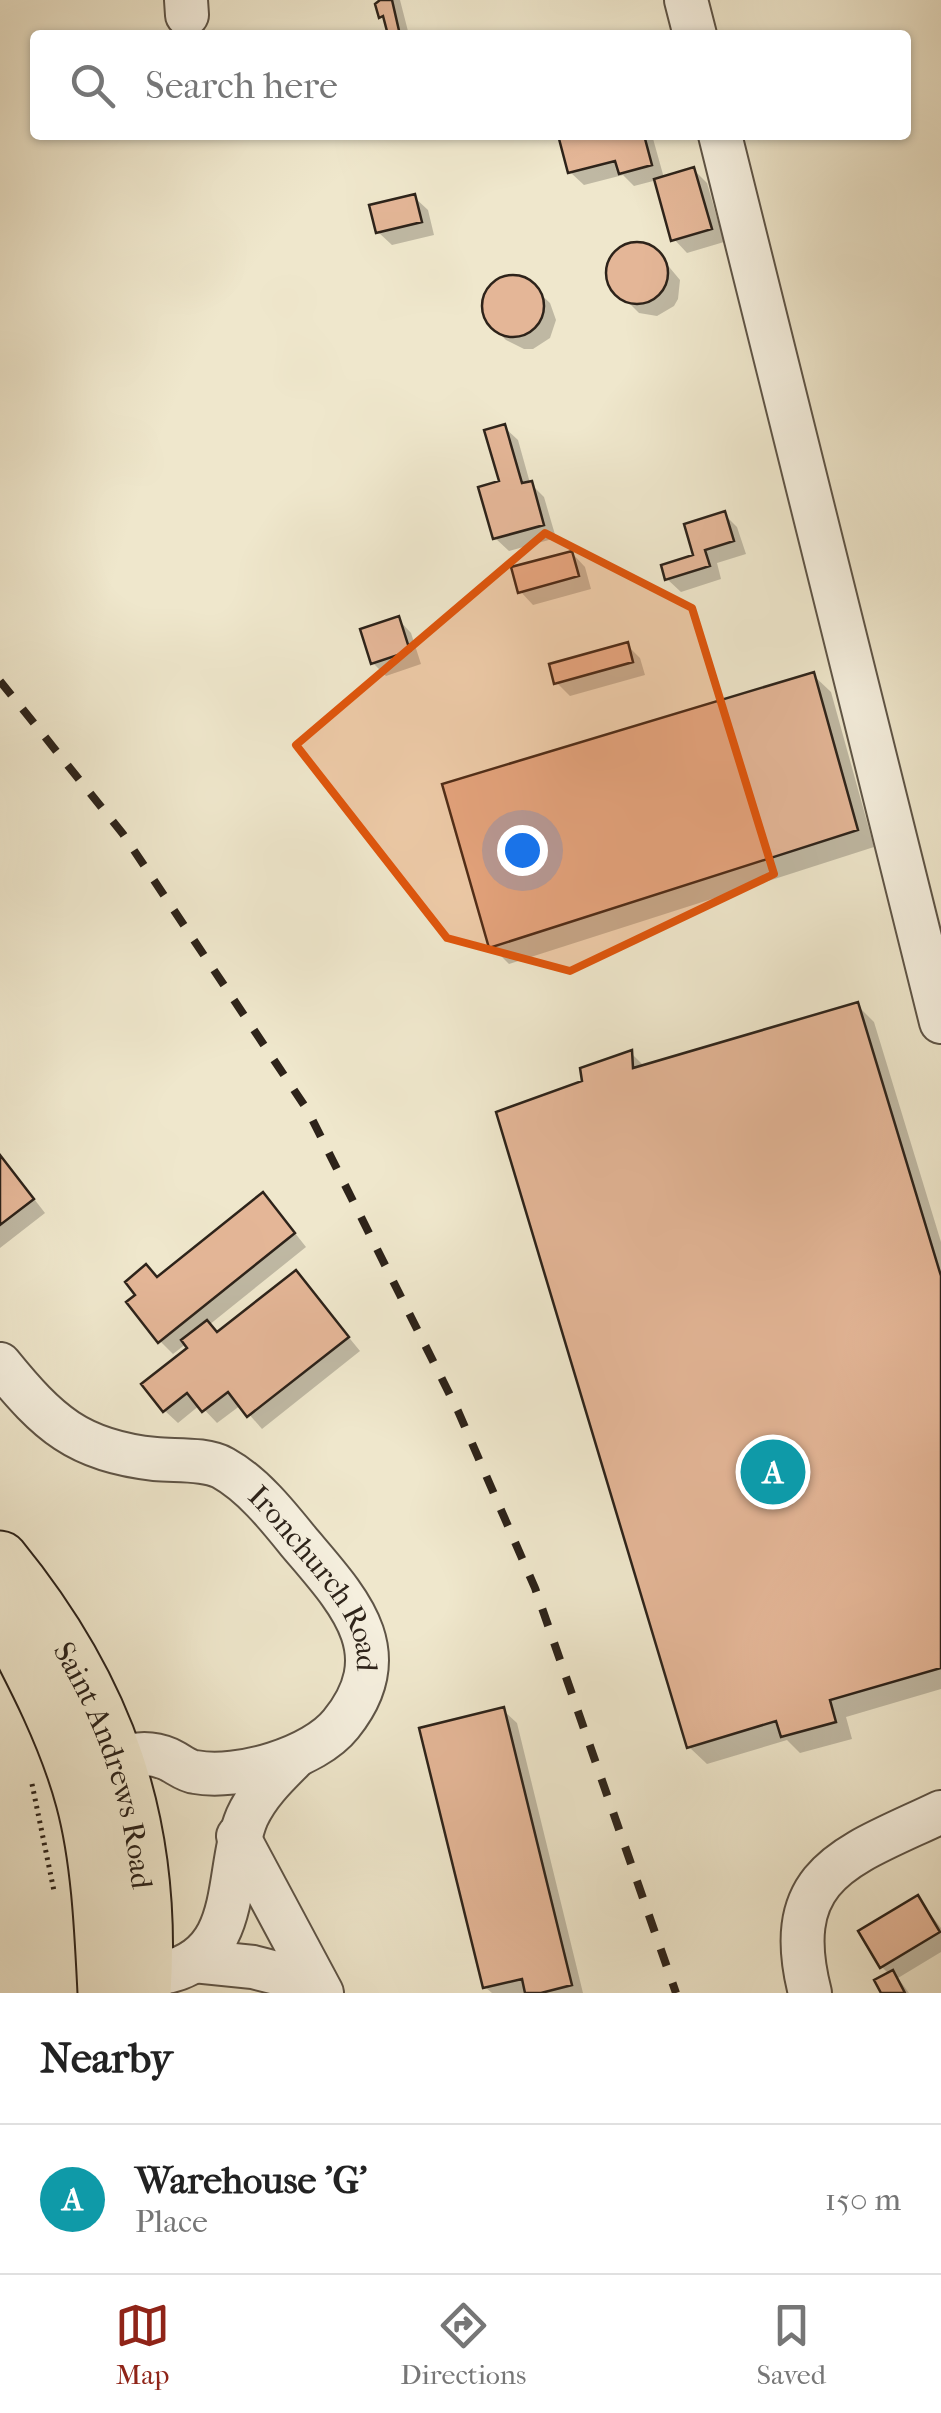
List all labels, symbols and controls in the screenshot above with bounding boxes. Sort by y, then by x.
search box [30,30,911,140]
icon: search [65,58,120,113]
text: Search here [145,63,338,108]
your location [497,825,548,876]
pin: A [740,1434,806,1510]
street label: Ironchurch Road [241,1478,385,1673]
street label: Saint Andrews Road [46,1636,160,1891]
text: Nearby [40,2034,172,2083]
text: Warehouse 'G' [135,2158,367,2203]
text: A [62,2181,83,2218]
text: 150 m [825,2181,901,2218]
text: Place [135,2203,208,2240]
tab: Map [115,2298,170,2391]
tab: Directions [400,2298,526,2391]
tab: Saved [756,2298,826,2391]

